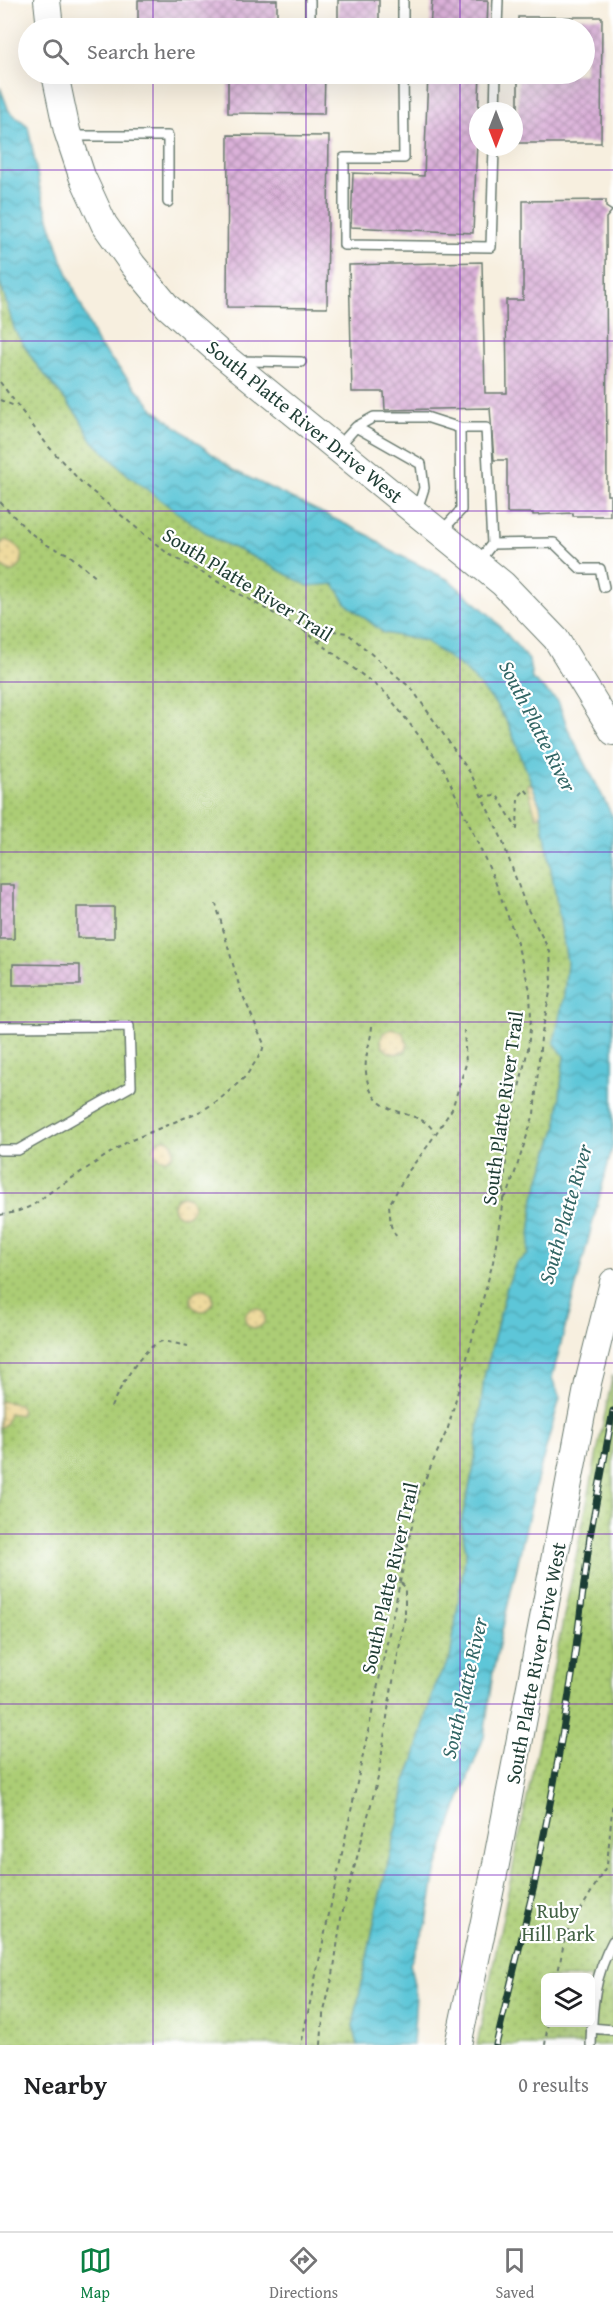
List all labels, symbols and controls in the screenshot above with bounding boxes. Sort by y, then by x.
search box [18,18,595,84]
icon: search [39,35,72,68]
text: Search here [87,35,196,67]
north arrow [469,102,523,156]
street label: South Platte River Drive West [200,332,410,510]
street label: South Platte River Trail [157,520,339,648]
water label: South Platte River [491,655,585,798]
street label: South Platte River Trail [474,1009,530,1207]
water label: South Platte River [530,1139,600,1288]
street label: South Platte River Trail [353,1479,425,1677]
street label: South Platte River Drive West [497,1540,573,1786]
water label: South Platte River [433,1613,496,1762]
park label: Ruby Hill Park [521,1896,595,1948]
map controls [541,1973,595,2027]
button: layers [541,1973,595,2027]
text: Nearby [24,2065,107,2104]
text: 0 results [518,2070,589,2099]
tab: Map [79,2244,112,2304]
tab: Directions [269,2244,338,2304]
tab: Saved [495,2244,534,2304]

